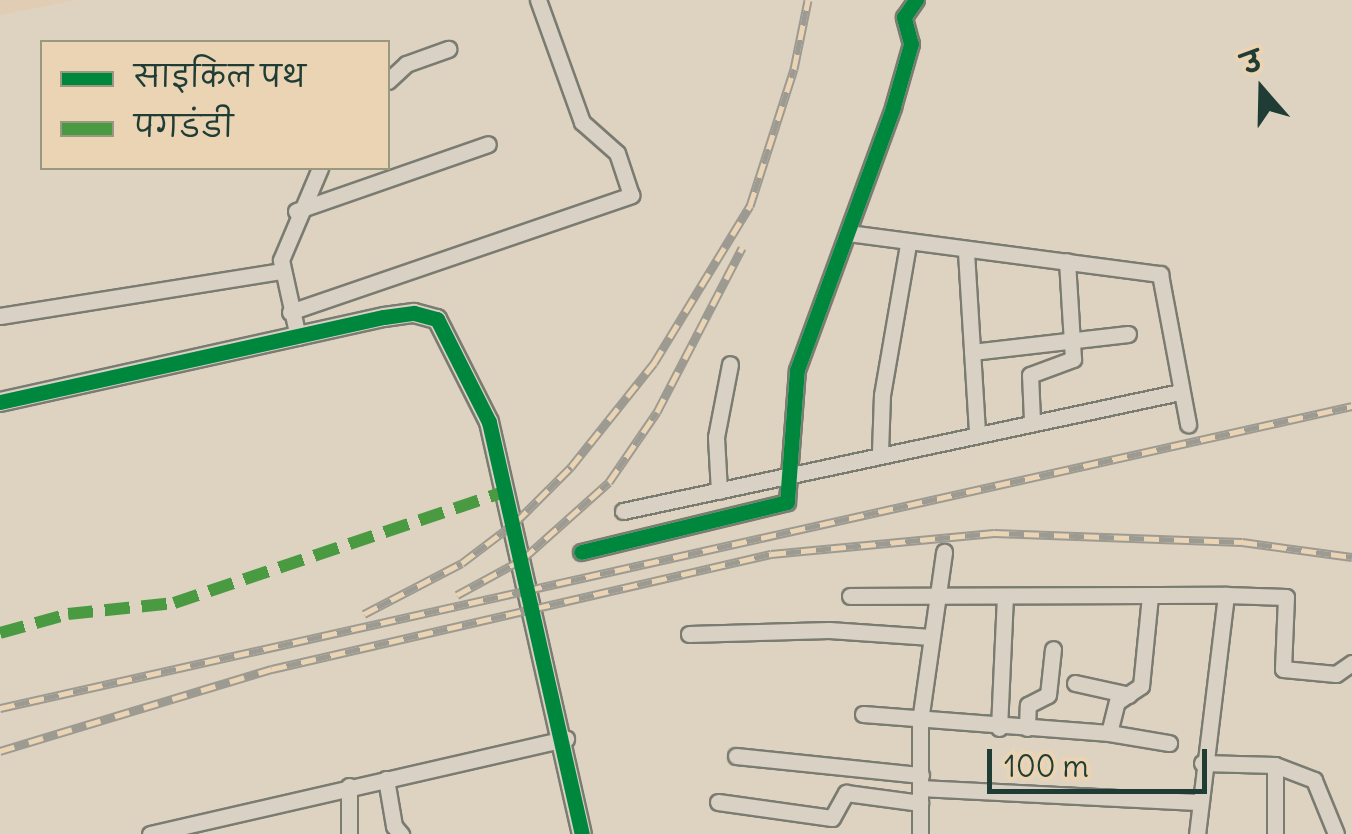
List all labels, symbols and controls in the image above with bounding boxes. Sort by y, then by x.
legend [40,40,390,170]
north arrow [1212,40,1312,140]
text: उ [1237,42,1267,82]
text: साइकिल पथ [134,57,306,95]
text: पगडंडी [134,107,233,145]
scale bar [992,729,1212,791]
text: 100 m [1004,747,1089,785]

